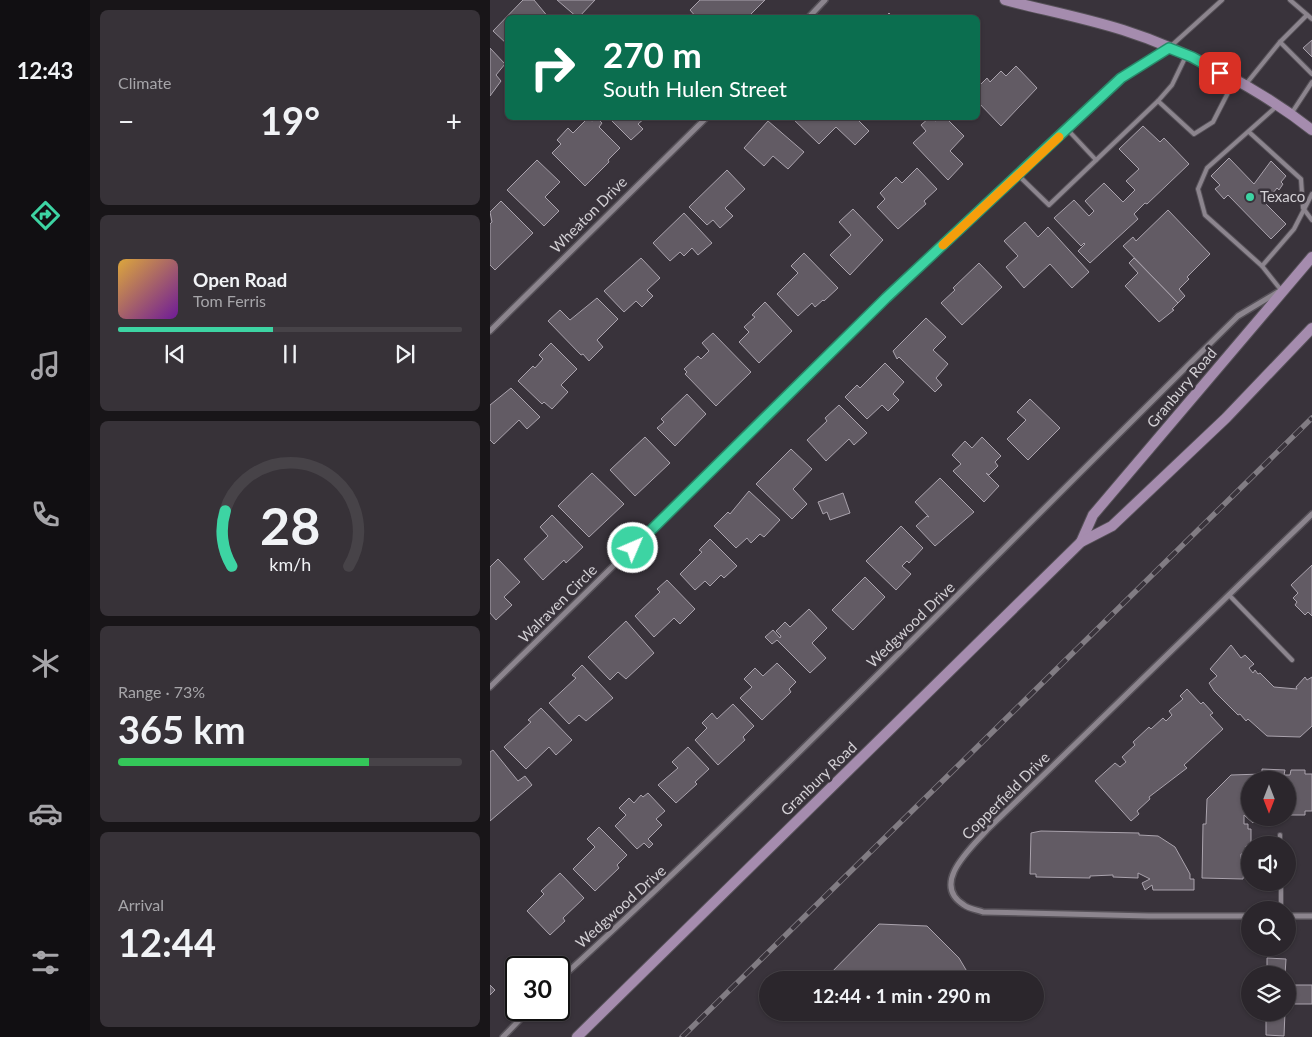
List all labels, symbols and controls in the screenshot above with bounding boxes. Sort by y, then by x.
text: 270 m [603,33,702,75]
icon: right [520,35,585,100]
pin [1199,52,1241,94]
text: 12:43 [17,57,73,84]
icon: arrive [1206,59,1234,87]
text: Climate [118,73,171,92]
text: South Hulen Street [603,75,787,102]
text: 19° [260,97,320,143]
text: − [118,104,134,138]
text: + [446,104,462,138]
street label: Wheaton Drive [546,172,630,256]
place label: Texaco [1260,187,1305,205]
marker: Texaco [1244,191,1256,203]
icon: directions [28,198,63,233]
text: Open Road [193,268,287,291]
text: Tom Ferris [193,291,266,310]
icon: previous [161,340,189,368]
icon: pause [276,340,304,368]
icon: next [391,340,419,368]
street label: Granbury Road [1143,344,1220,431]
icon: music [28,348,63,383]
text: 28 [260,494,320,556]
icon: phone [28,497,63,532]
position arrow [606,521,658,573]
text: km/h [269,553,311,575]
street label: Walraven Circle [514,560,600,646]
street label: Wedgwood Drive [863,578,958,671]
icon: climate [28,646,63,681]
text: Range · 73% [118,682,205,701]
text: 365 km [118,706,246,752]
street label: Granbury Road [777,738,860,819]
street label: Copperfield Drive [958,748,1053,843]
north arrow [1241,771,1296,826]
map controls [1241,771,1296,1021]
icon: car [28,796,63,831]
button: sound [1241,836,1296,891]
street label: Wedgwood Drive [571,861,669,952]
text: Arrival [118,895,164,914]
button: search [1241,901,1296,956]
text: 12:44 [118,919,216,965]
icon: filters [28,945,63,980]
speed limit sign: 30 [505,956,570,1021]
button: layers [1241,966,1296,1021]
text: 12:44 · 1 min · 290 m [812,984,991,1007]

